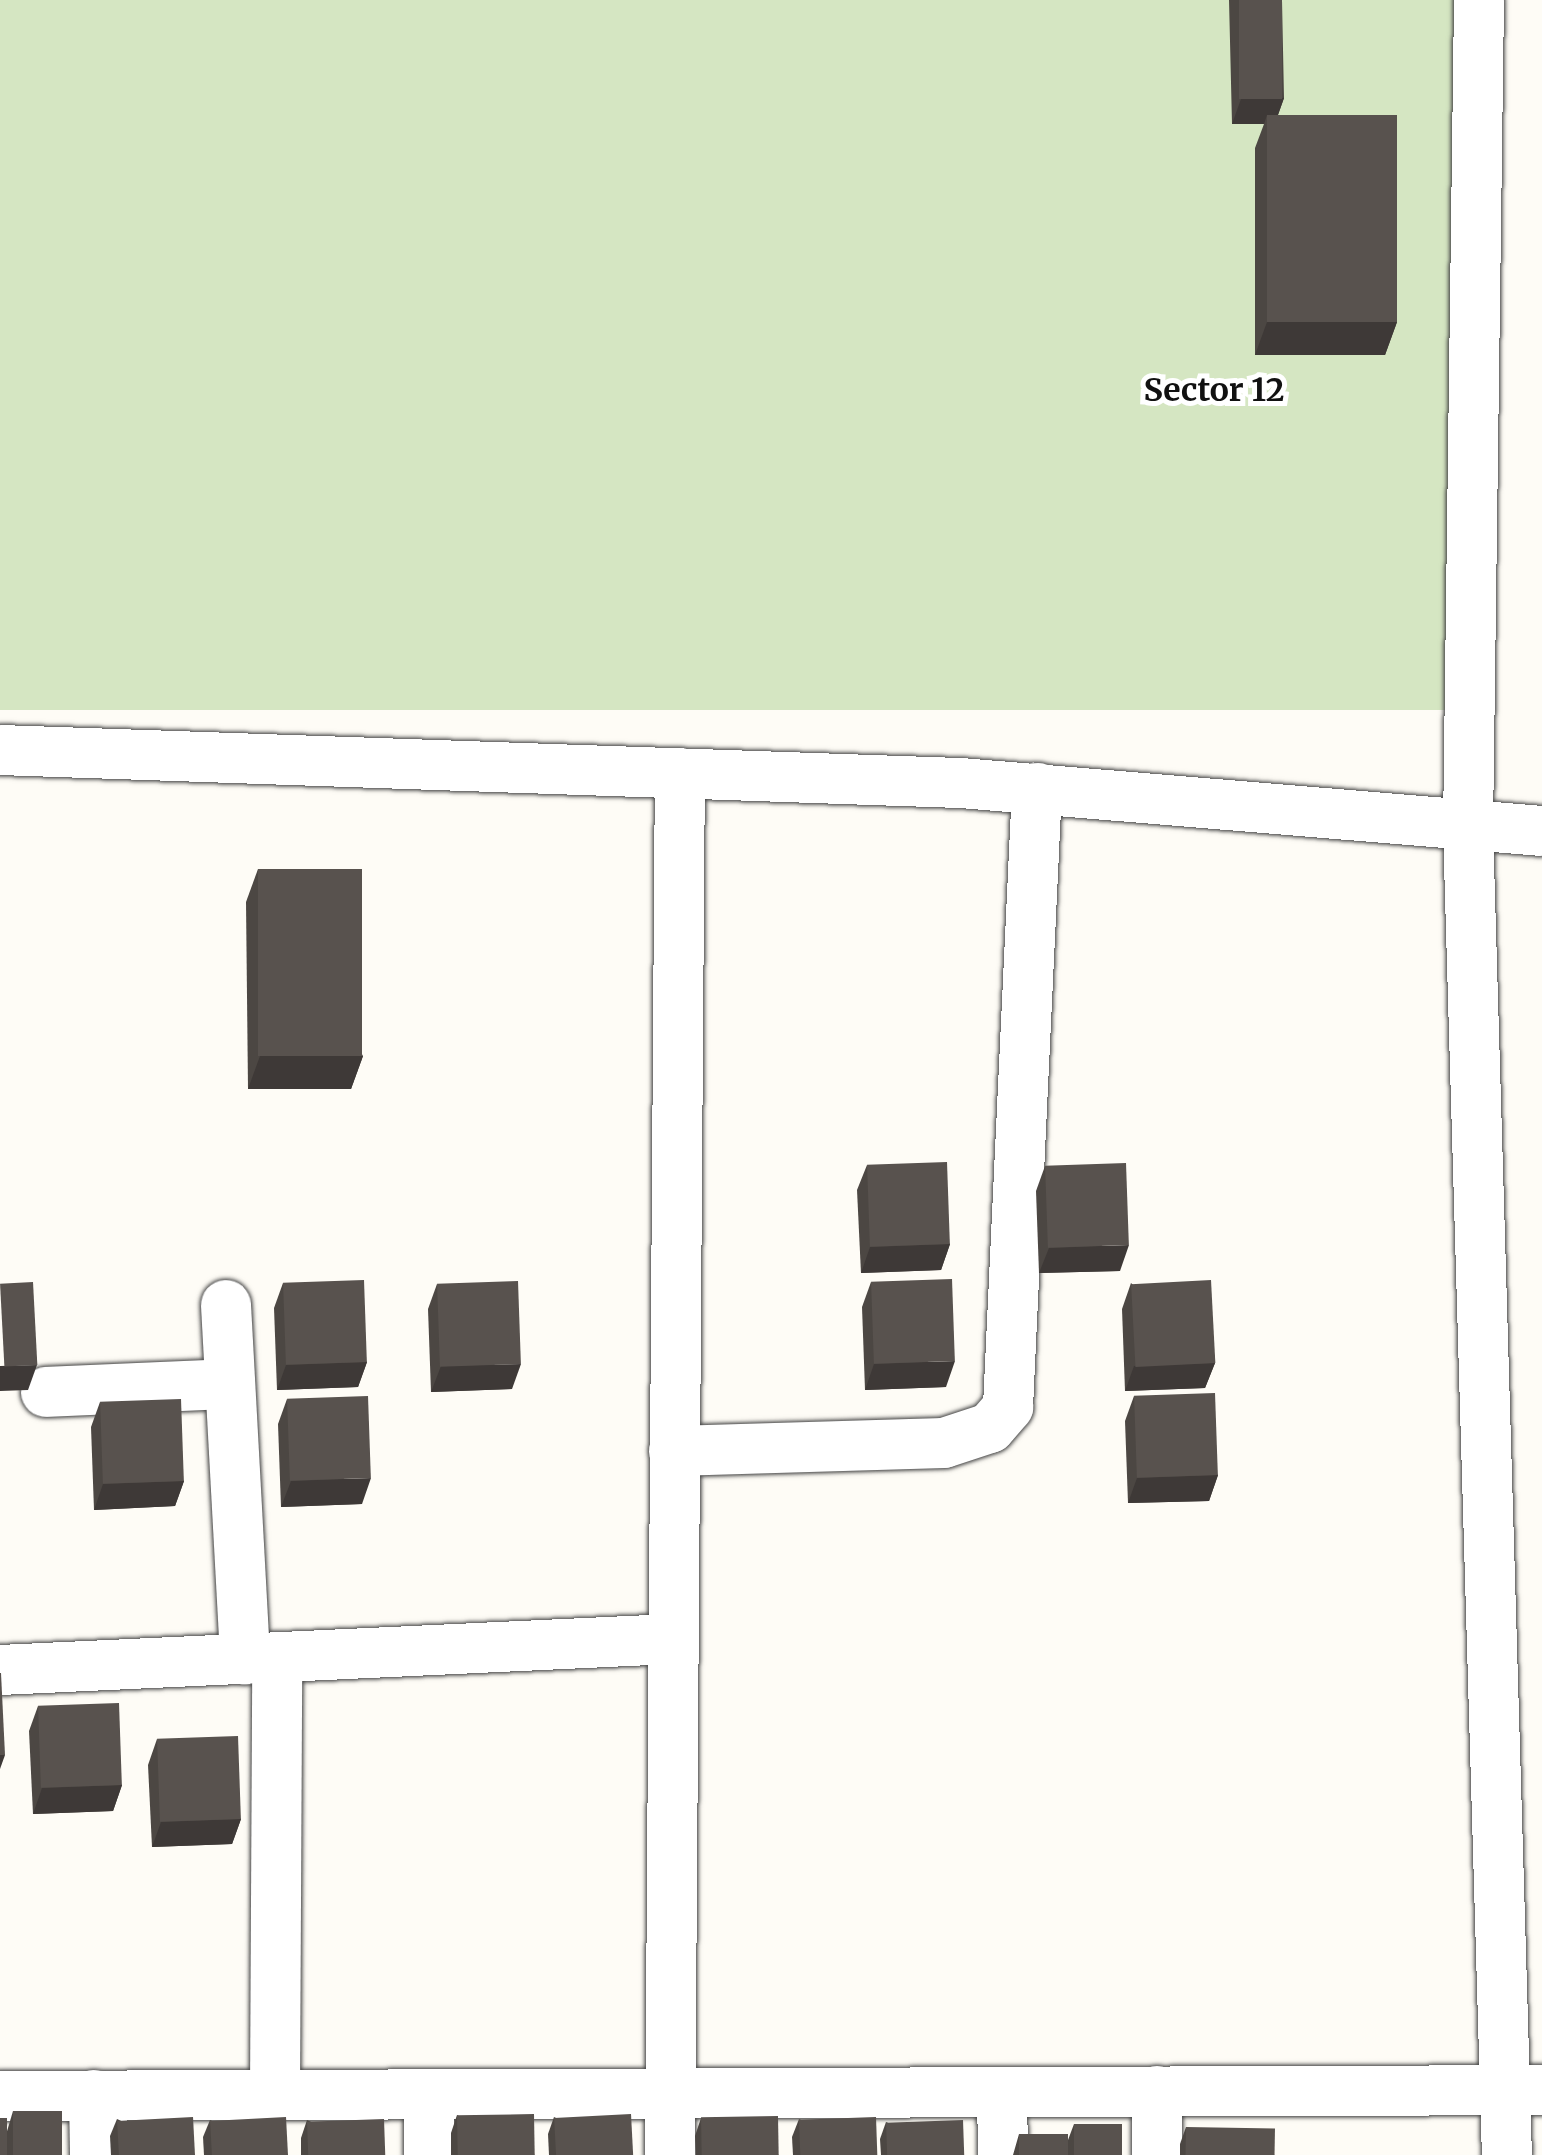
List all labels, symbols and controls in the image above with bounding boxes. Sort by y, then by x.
district label: Sector 12 [1143,371,1285,409]

